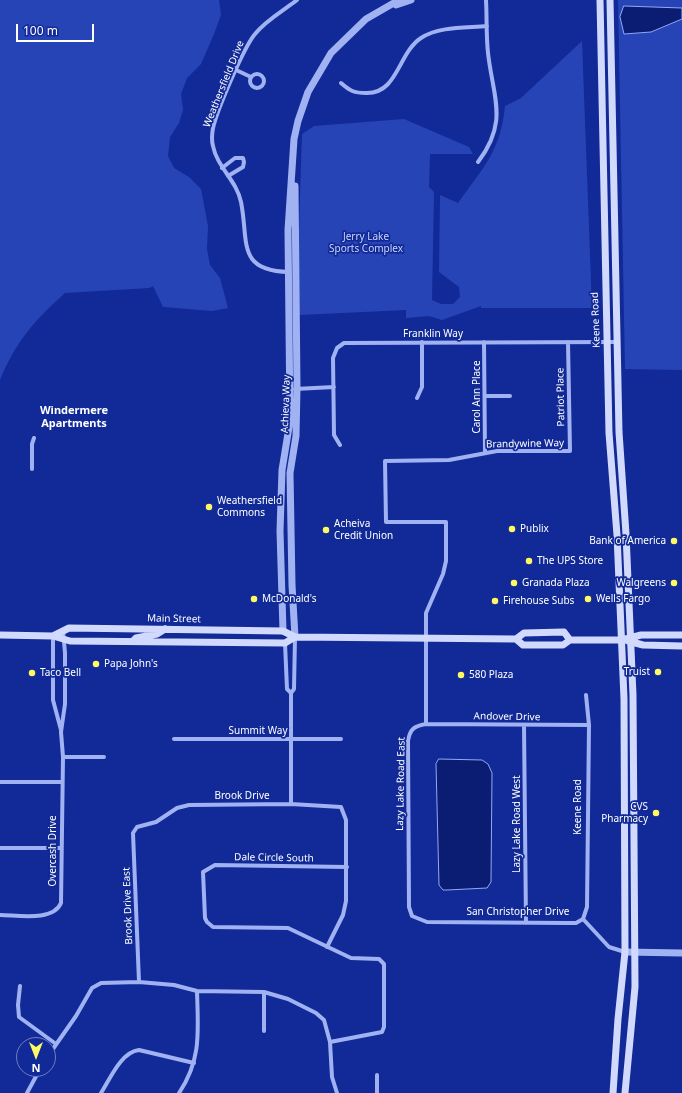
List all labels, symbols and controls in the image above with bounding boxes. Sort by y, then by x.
scale bar [18,16,96,42]
text: 100 m [23,22,58,39]
street label: Weathersfield Drive [201,39,247,129]
park label: Jerry Lake Sports Complex [329,231,403,254]
street label: Keene Road [589,292,603,348]
street label: Franklin Way [403,328,463,340]
street label: Carol Ann Place [471,360,483,434]
street label: Patriot Place [554,367,568,427]
street label: Achieva Way [279,375,293,433]
district label: Windermere Apartments [40,404,108,430]
street label: Brandywine Way [486,437,564,451]
place label: Weathersfield Commons [217,495,282,518]
marker: Weathersfield Commons [204,502,214,512]
place label: Acheiva Credit Union [334,518,393,542]
place label: Publix [520,523,549,535]
marker: Publix [507,524,517,534]
marker: Acheiva Credit Union [321,525,331,535]
place label: Bank of America [589,535,666,547]
marker: Bank of America [669,536,679,546]
place label: The UPS Store [537,555,603,567]
marker: The UPS Store [524,556,534,566]
place label: Granada Plaza [522,577,590,589]
place label: Walgreens [616,577,666,589]
marker: Granada Plaza [509,578,519,588]
marker: Walgreens [669,578,679,588]
place label: McDonald's [262,593,316,605]
place label: Wells Fargo [596,593,650,605]
marker: McDonald's [249,594,259,604]
marker: Wells Fargo [583,594,593,604]
place label: Firehouse Subs [503,595,574,607]
marker: Firehouse Subs [490,596,500,606]
street label: Main Street [147,613,201,625]
place label: Papa John's [104,658,158,670]
marker: Papa John's [91,659,101,669]
place label: Truist [624,666,650,678]
place label: Taco Bell [40,667,81,679]
marker: Truist [653,667,663,677]
marker: Taco Bell [27,668,37,678]
place label: 580 Plaza [469,669,513,681]
marker: 580 Plaza [456,670,466,680]
street label: Andover Drive [474,710,540,724]
street label: Summit Way [229,725,287,737]
street label: Lazy Lake Road East [394,737,408,831]
street label: Lazy Lake Road West [511,775,523,873]
street label: Keene Road [572,779,584,835]
street label: Brook Drive [214,790,270,802]
place label: CVS Pharmacy [601,801,648,824]
marker: CVS Pharmacy [651,808,661,818]
street label: Overcash Drive [47,815,59,887]
street label: Dale Circle South [234,851,314,865]
street label: Brook Drive East [121,867,135,945]
street label: San Christopher Drive [467,906,569,918]
north arrow [16,1037,56,1077]
text: N [32,1061,40,1076]

